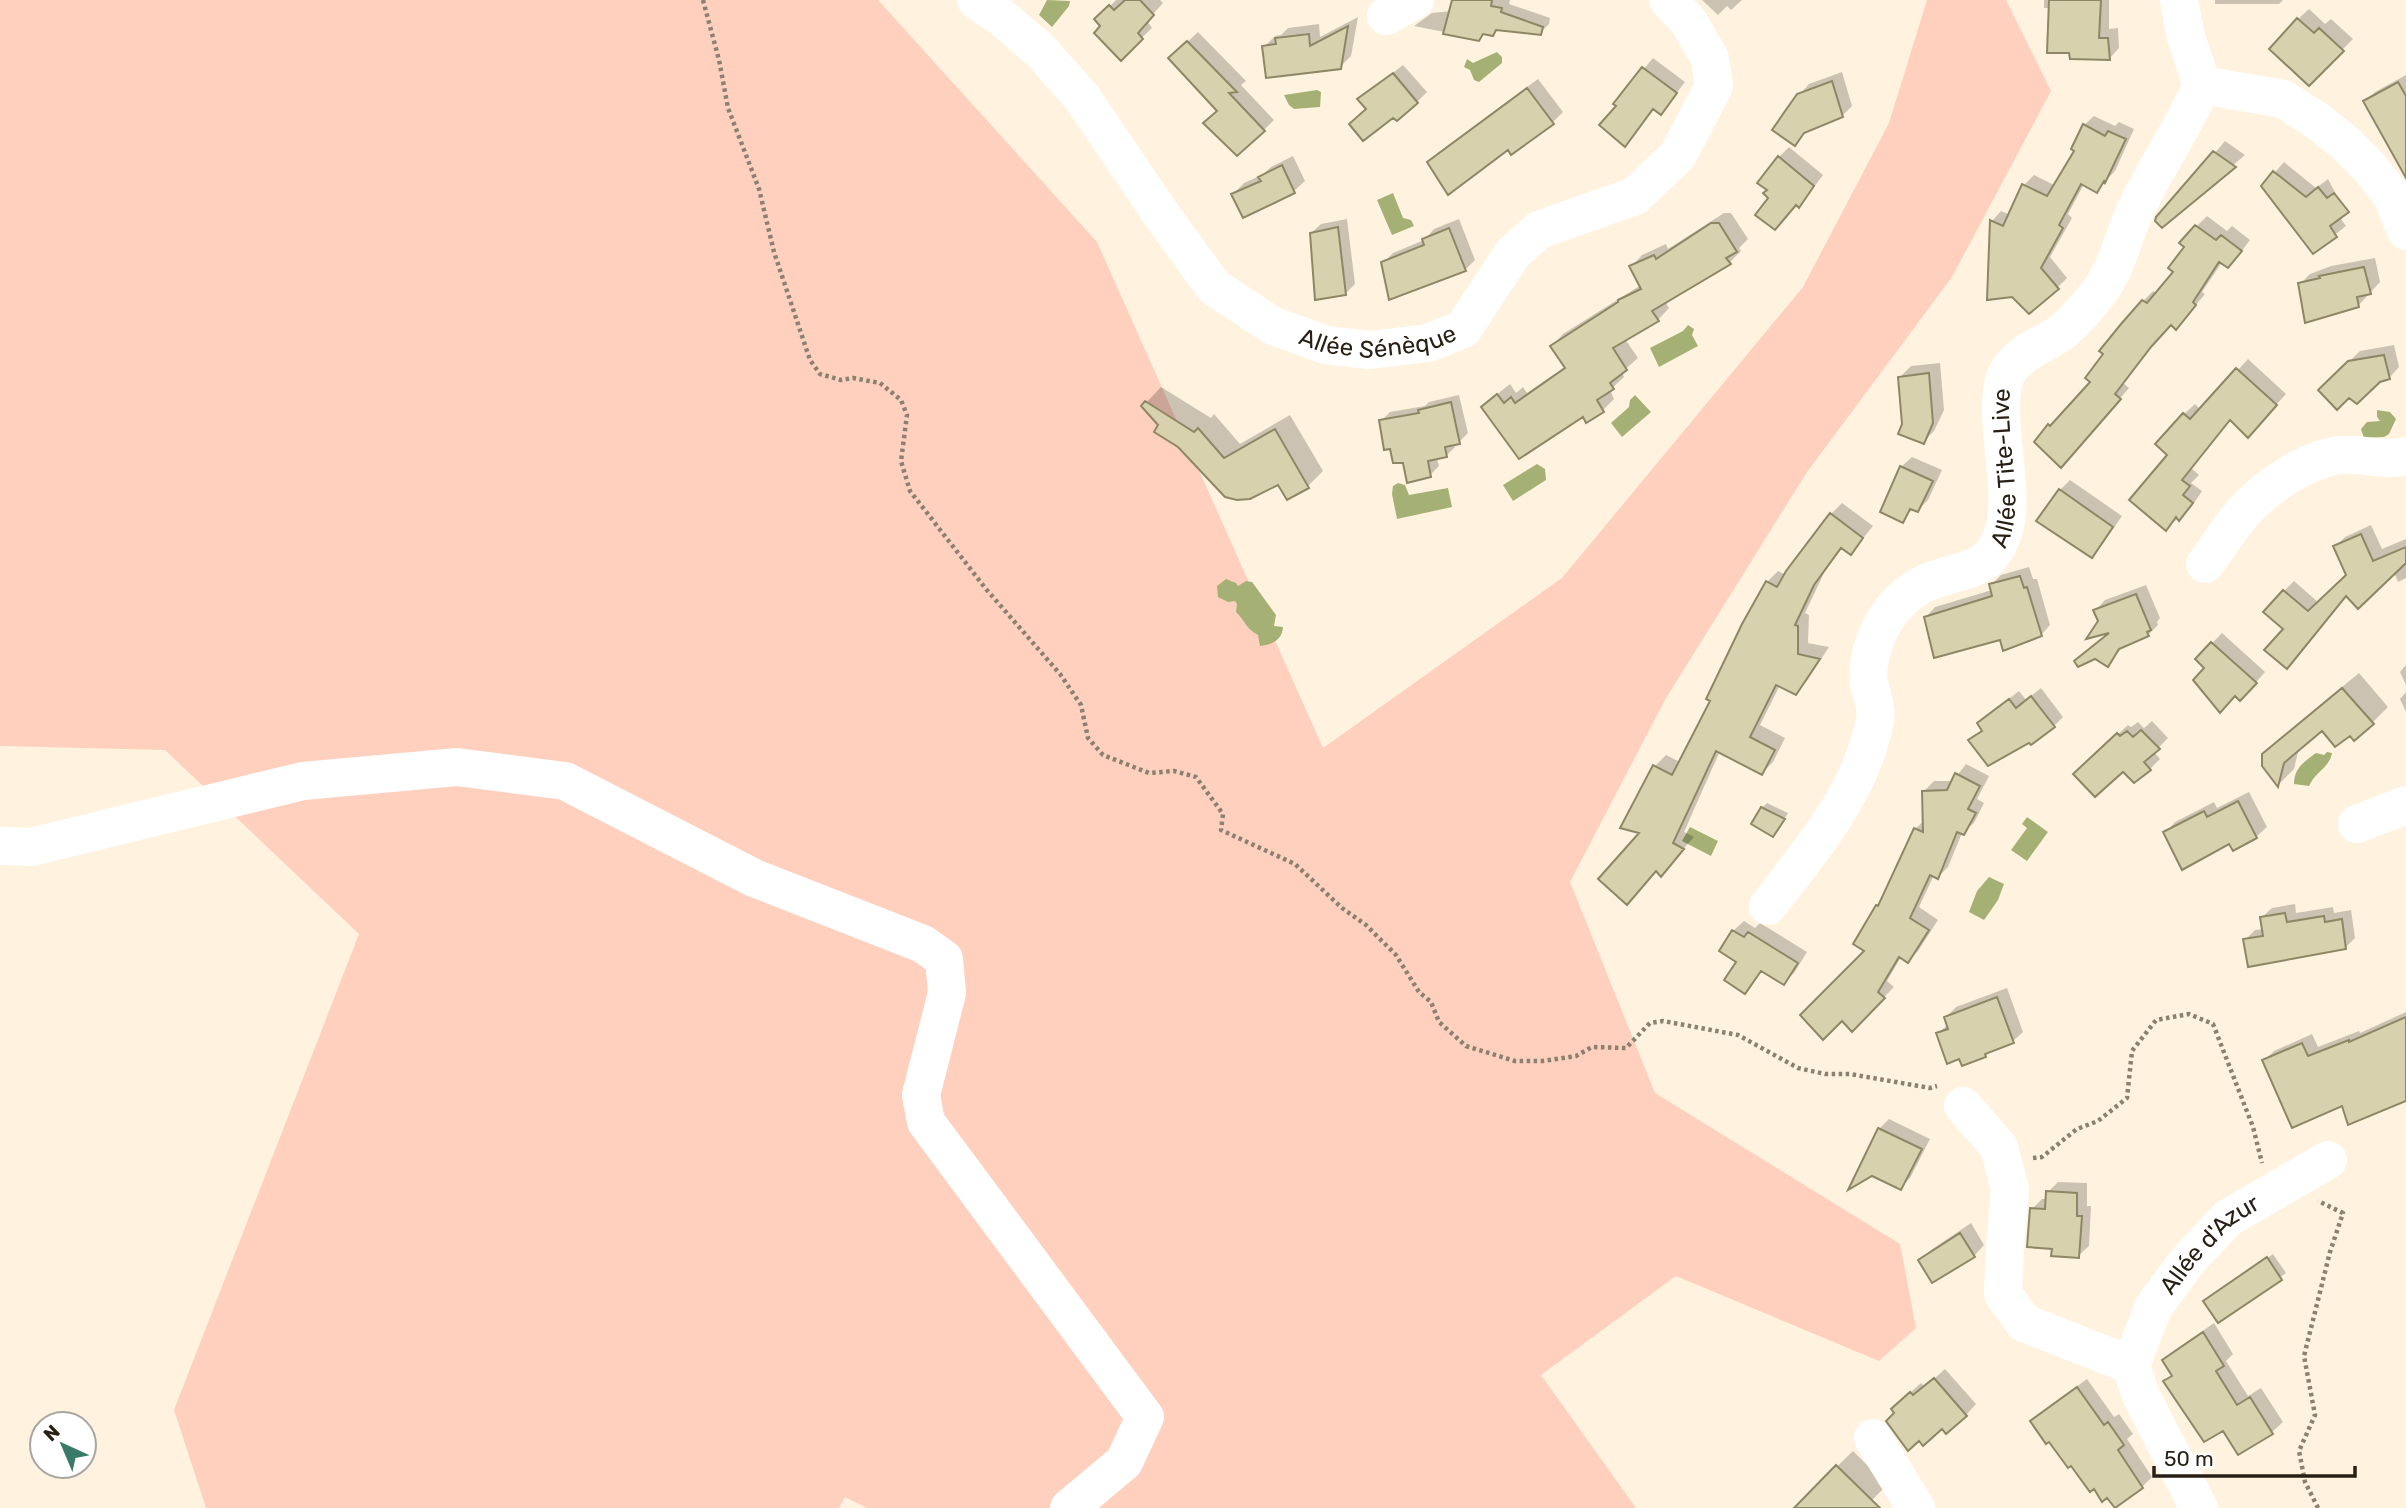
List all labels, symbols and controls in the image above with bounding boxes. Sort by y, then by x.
street label: Allée Sénèque [1296,319,1460,364]
street label: Allée Tite-Live [1985,387,2021,552]
street label: Allée d'Azur [2154,1189,2264,1300]
north arrow [28,1410,98,1480]
text: N [39,1420,64,1446]
scale bar [2154,1434,2355,1478]
text: 50 m [2164,1446,2214,1471]

